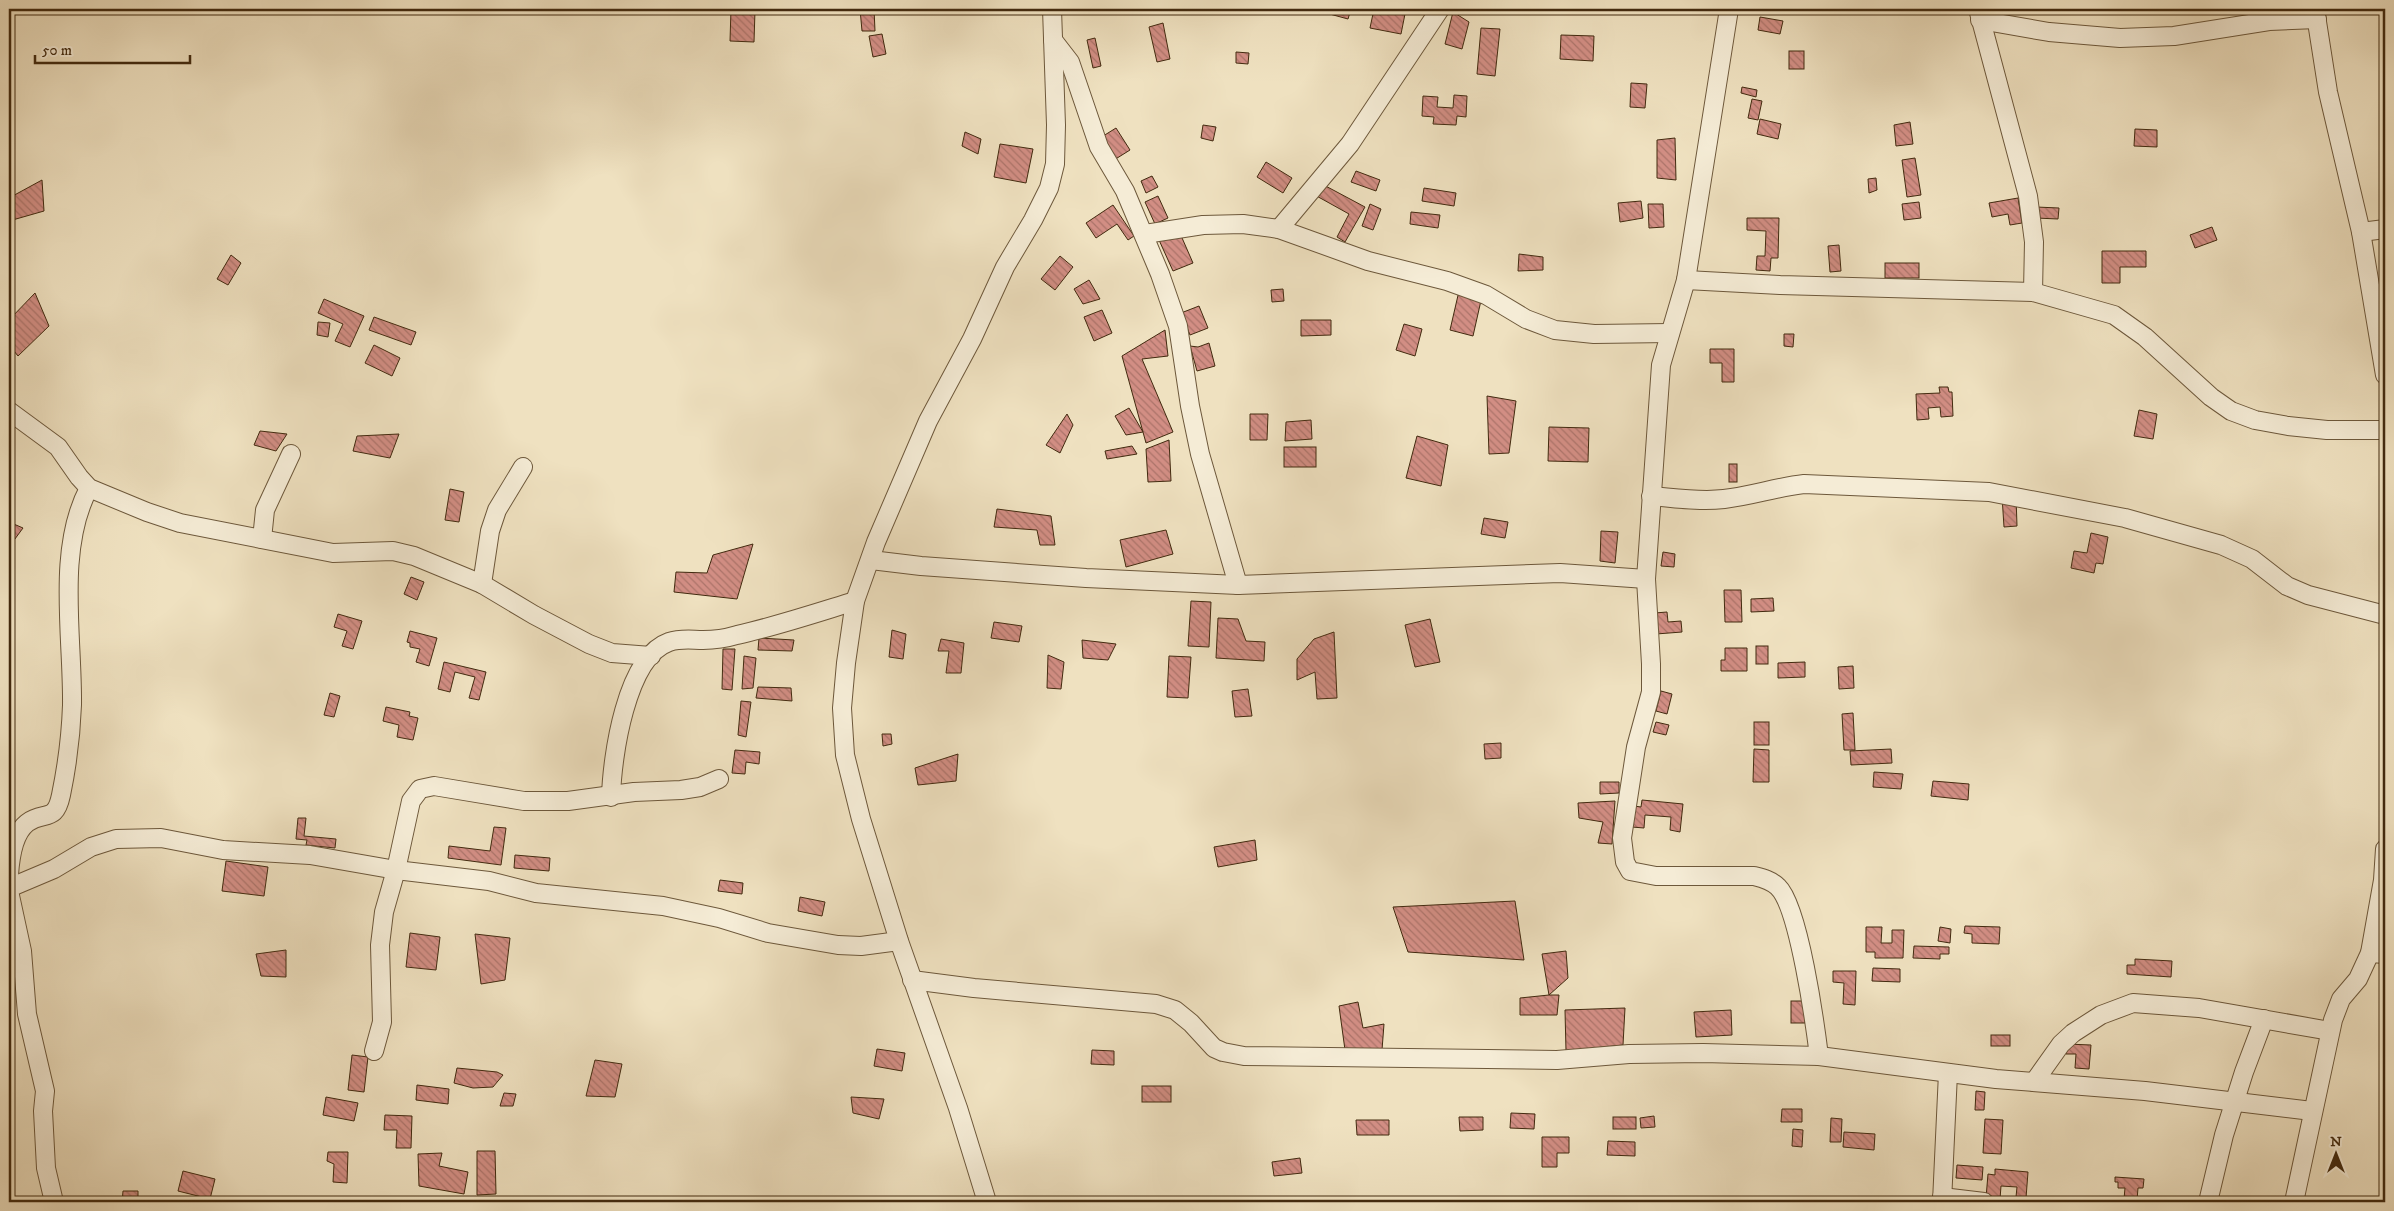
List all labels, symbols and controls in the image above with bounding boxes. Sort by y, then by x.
scale bar [35,32,190,64]
text: 50 m [42,41,72,60]
north arrow [2312,1128,2362,1178]
text: N [2330,1133,2342,1151]

